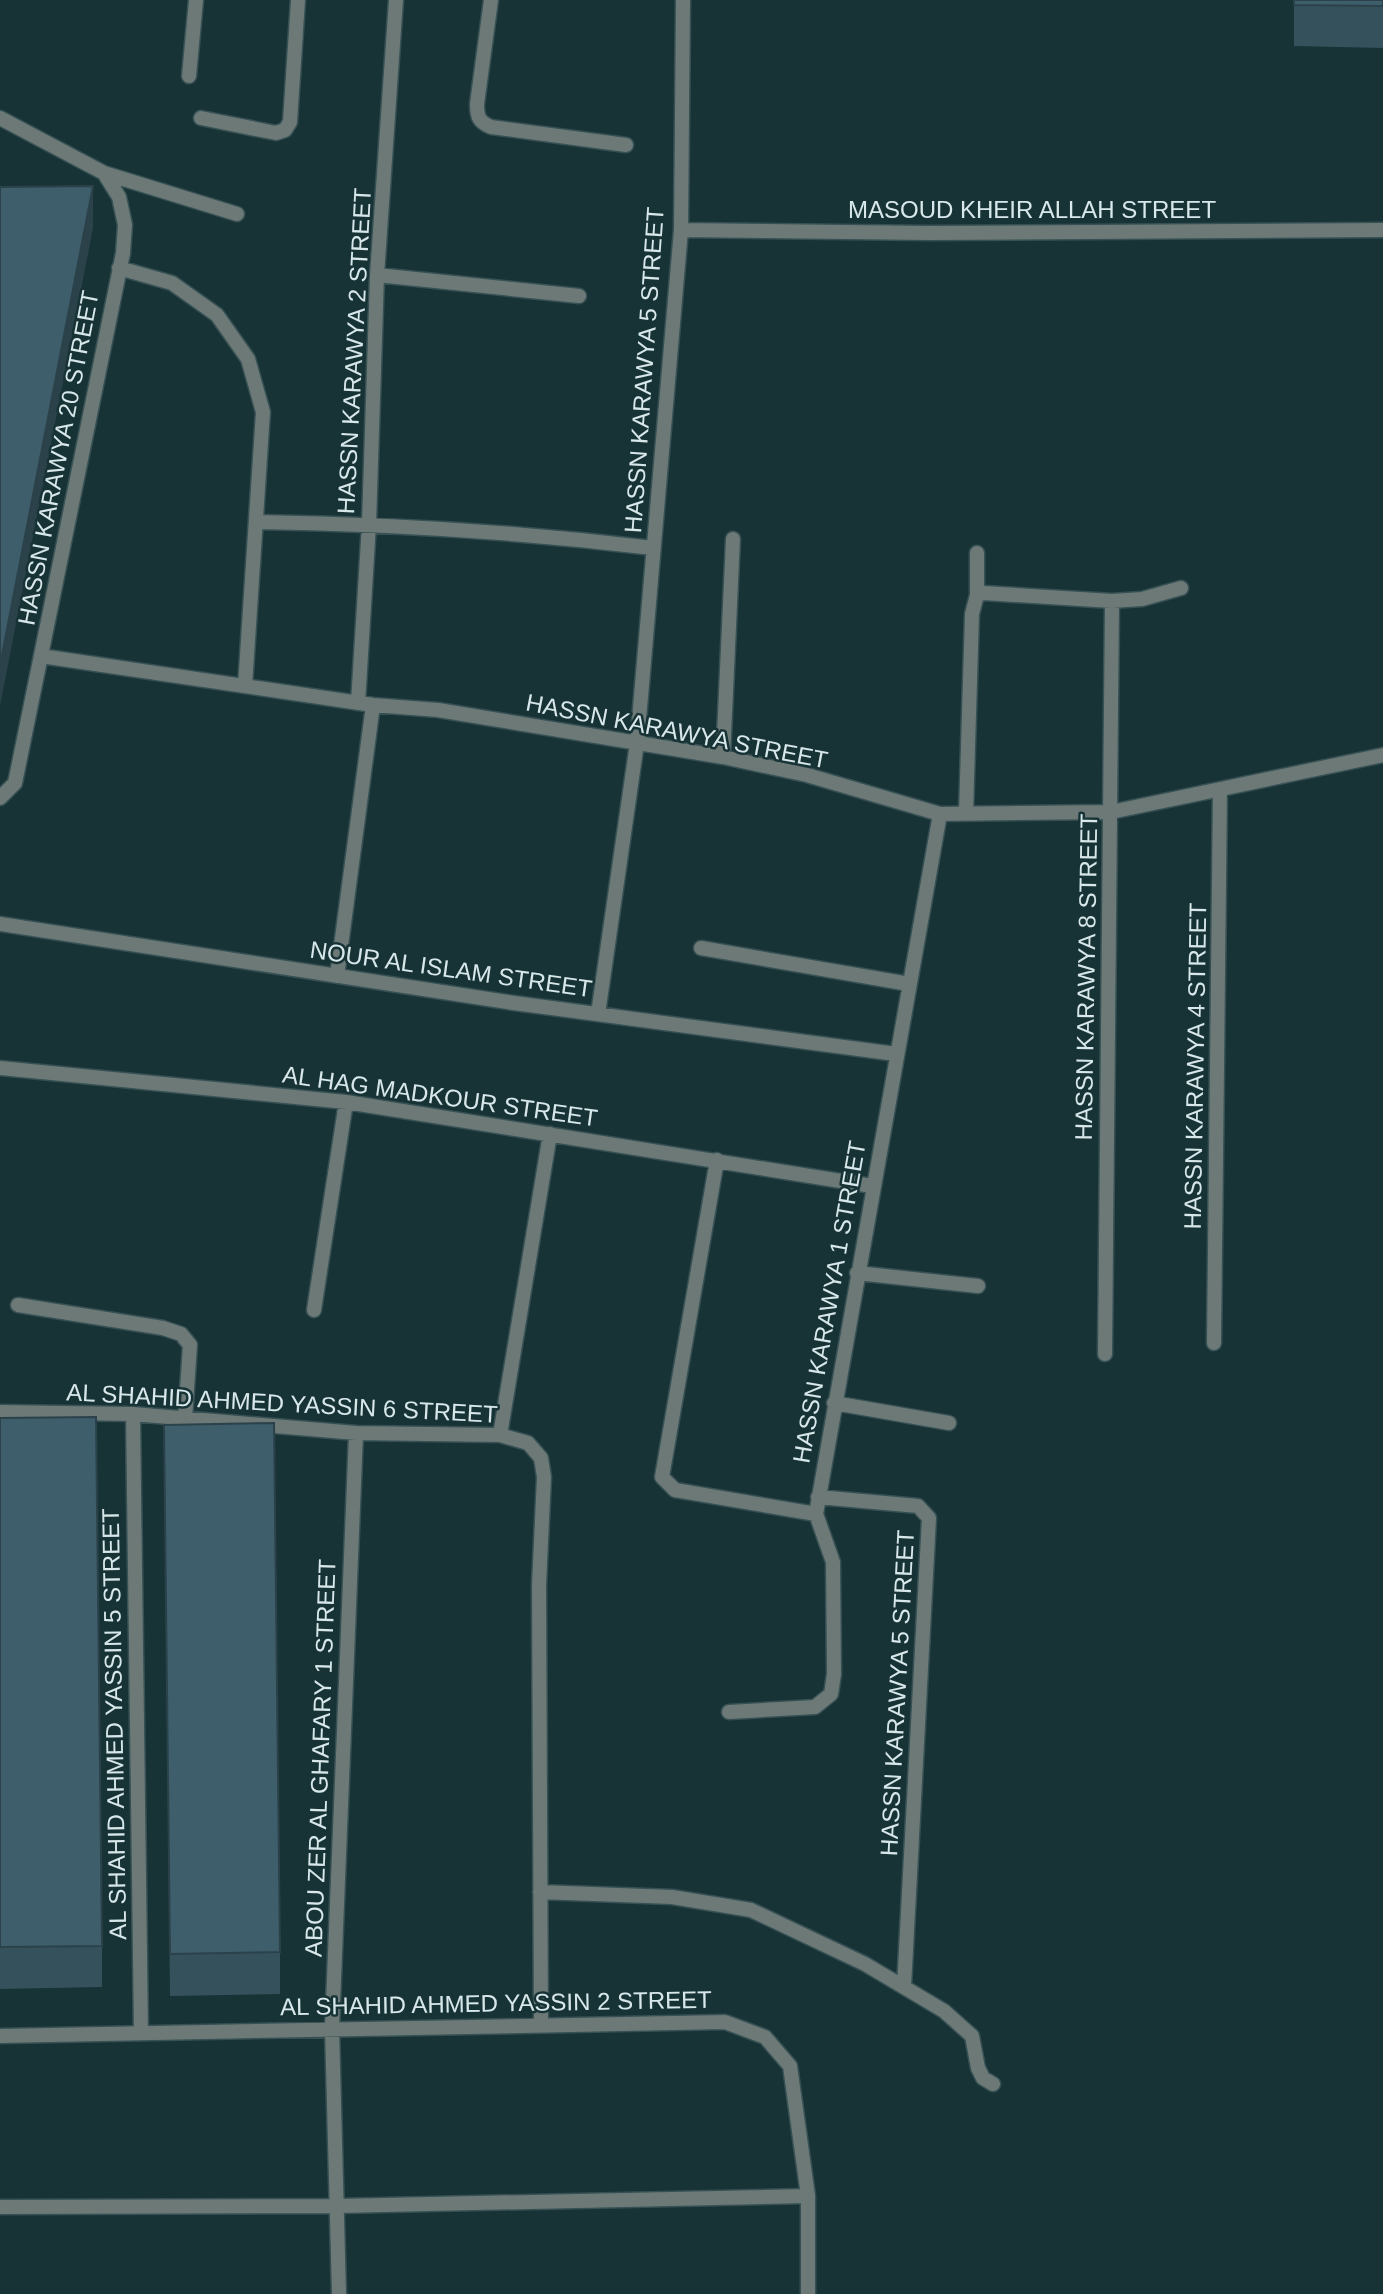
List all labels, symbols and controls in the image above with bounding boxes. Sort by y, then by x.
street label: HASSN KARAWYA 2 STREET [332,187,376,515]
street label: MASOUD KHEIR ALLAH STREET [848,196,1216,223]
street label: HASSN KARAWYA 5 STREET [619,206,669,534]
street label: HASSN KARAWYA 20 STREET [12,288,104,627]
street label: HASSN KARAWYA STREET [524,688,830,774]
street label: HASSN KARAWYA 8 STREET [1070,813,1102,1141]
street label: HASSN KARAWYA 4 STREET [1179,902,1211,1230]
street label: NOUR AL ISLAM STREET [308,936,594,1002]
street label: AL HAG MADKOUR STREET [281,1061,600,1132]
street label: HASSN KARAWYA 1 STREET [787,1138,871,1465]
street label: AL SHAHID AHMED YASSIN 6 STREET [66,1378,499,1428]
street label: AL SHAHID AHMED YASSIN 5 STREET [97,1508,131,1940]
street label: HASSN KARAWYA 5 STREET [875,1529,919,1857]
street label: ABOU ZER AL GHAFARY 1 STREET [300,1558,340,1958]
street label: AL SHAHID AHMED YASSIN 2 STREET [280,1986,712,2020]

